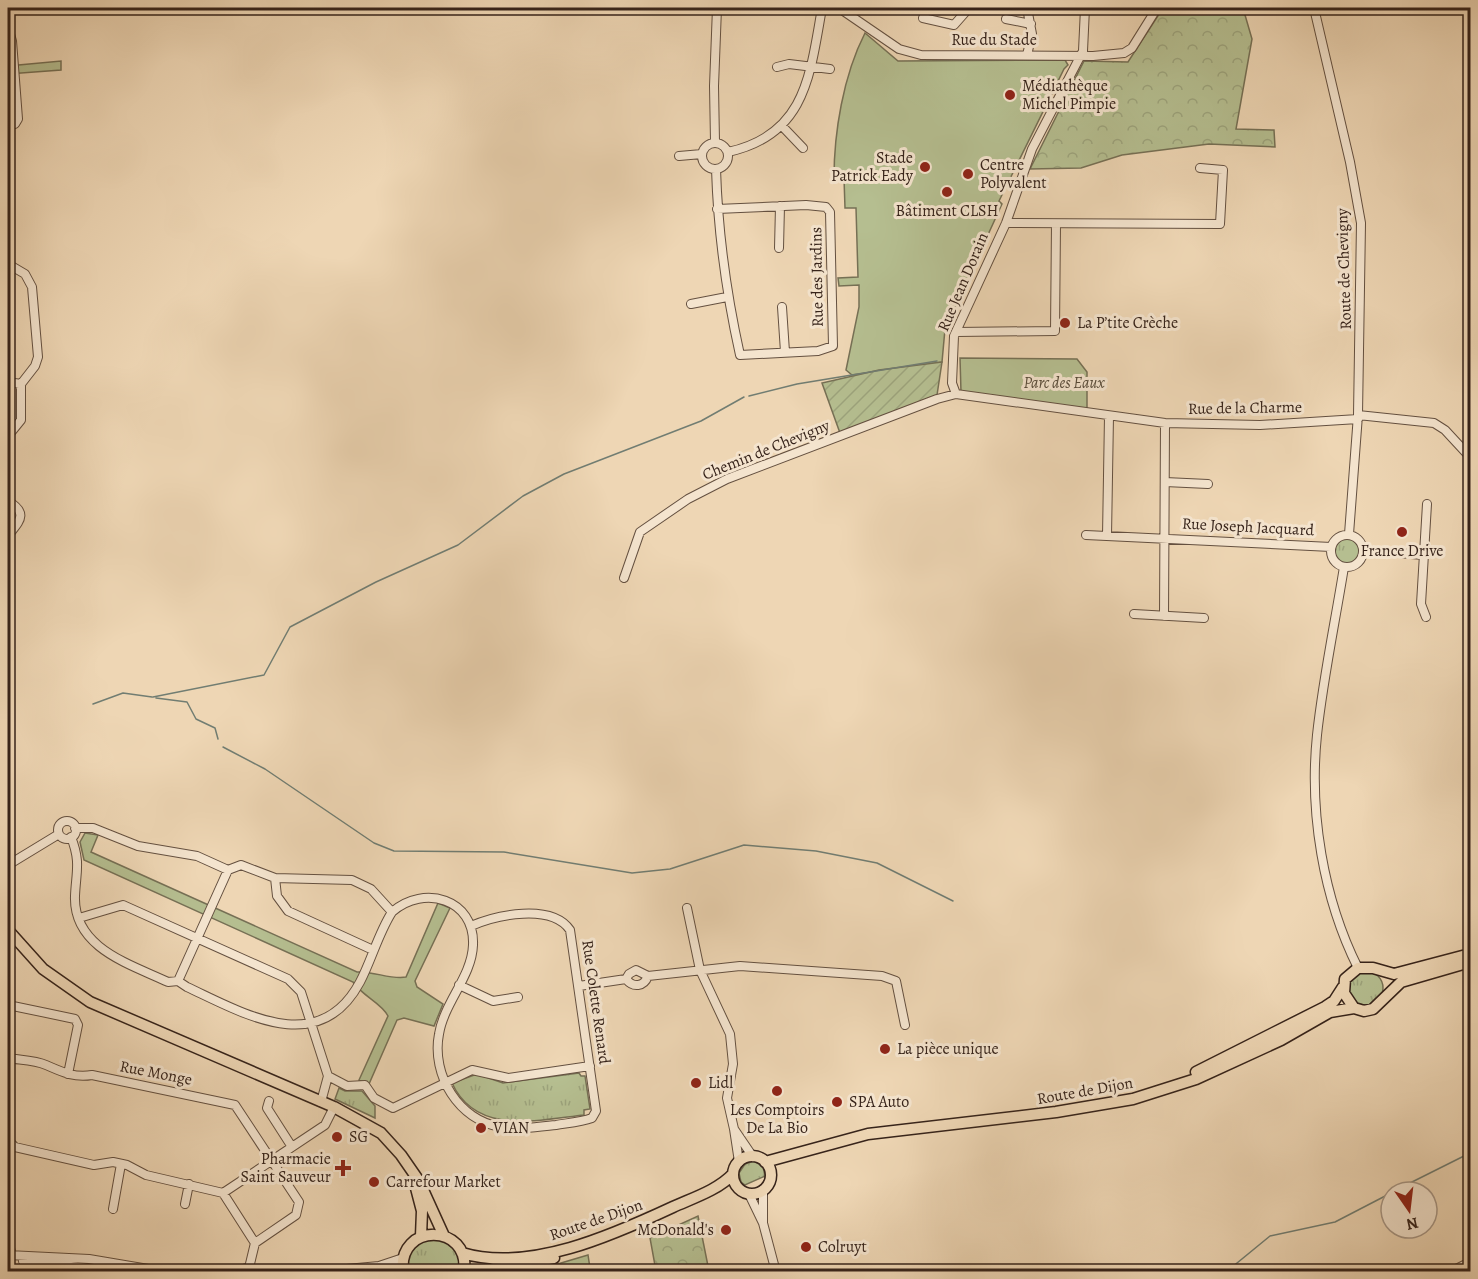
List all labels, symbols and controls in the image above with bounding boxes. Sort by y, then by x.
street label: Rue du Stade [951,29,1037,51]
place label: Médiathèque Michel Pimpie [1022,75,1116,115]
marker: Médiathèque Michel Pimpie [1003,88,1017,102]
place label: Stade Patrick Eady [831,147,914,187]
place label: Centre Polyvalent [980,154,1047,194]
marker: Stade Patrick Eady [918,160,932,174]
marker: Centre Polyvalent [961,167,975,181]
marker: Bâtiment CLSH [940,185,954,199]
place label: Bâtiment CLSH [895,200,999,222]
street label: Route de Chevigny [1331,207,1357,330]
street label: Rue des Jardins [805,227,829,327]
street label: Rue Jean Dorain [932,229,994,335]
place label: La P’tite Crèche [1077,312,1178,334]
marker: La P’tite Crèche [1058,316,1072,330]
park label: Parc des Eaux [1023,372,1105,394]
street label: Rue de la Charme [1188,396,1302,420]
street label: Chemin de Chevigny [699,414,834,486]
street label: Rue Joseph Jacquard [1181,513,1315,541]
marker: France Drive [1395,525,1409,539]
place label: France Drive [1361,540,1443,562]
street label: Rue Colette Renard [576,938,616,1066]
place label: La pièce unique [897,1038,999,1060]
marker: La pièce unique [878,1042,892,1056]
street label: Rue Monge [118,1055,194,1091]
place label: Lidl [708,1072,733,1094]
street label: Route de Dijon [1035,1072,1135,1110]
marker: Lidl [689,1076,703,1090]
marker: Les Comptoirs De La Bio [770,1084,784,1098]
place label: SPA Auto [849,1091,909,1113]
marker: SPA Auto [830,1095,844,1109]
place label: Les Comptoirs De La Bio [730,1099,824,1139]
place label: VIAN [492,1117,529,1139]
marker: VIAN [474,1121,488,1135]
place label: SG [349,1126,368,1148]
marker: SG [330,1130,344,1144]
place label: Pharmacie Saint Sauveur [241,1148,331,1188]
marker: Pharmacie Saint Sauveur [336,1161,350,1175]
place label: Carrefour Market [386,1171,501,1193]
marker: Carrefour Market [367,1175,381,1189]
north arrow [1379,1180,1439,1240]
street label: Route de Dijon [547,1194,646,1246]
text: N [1404,1212,1421,1236]
place label: McDonald's [637,1219,714,1241]
marker: McDonald's [719,1223,733,1237]
place label: Colruyt [818,1236,867,1258]
marker: Colruyt [799,1240,813,1254]

